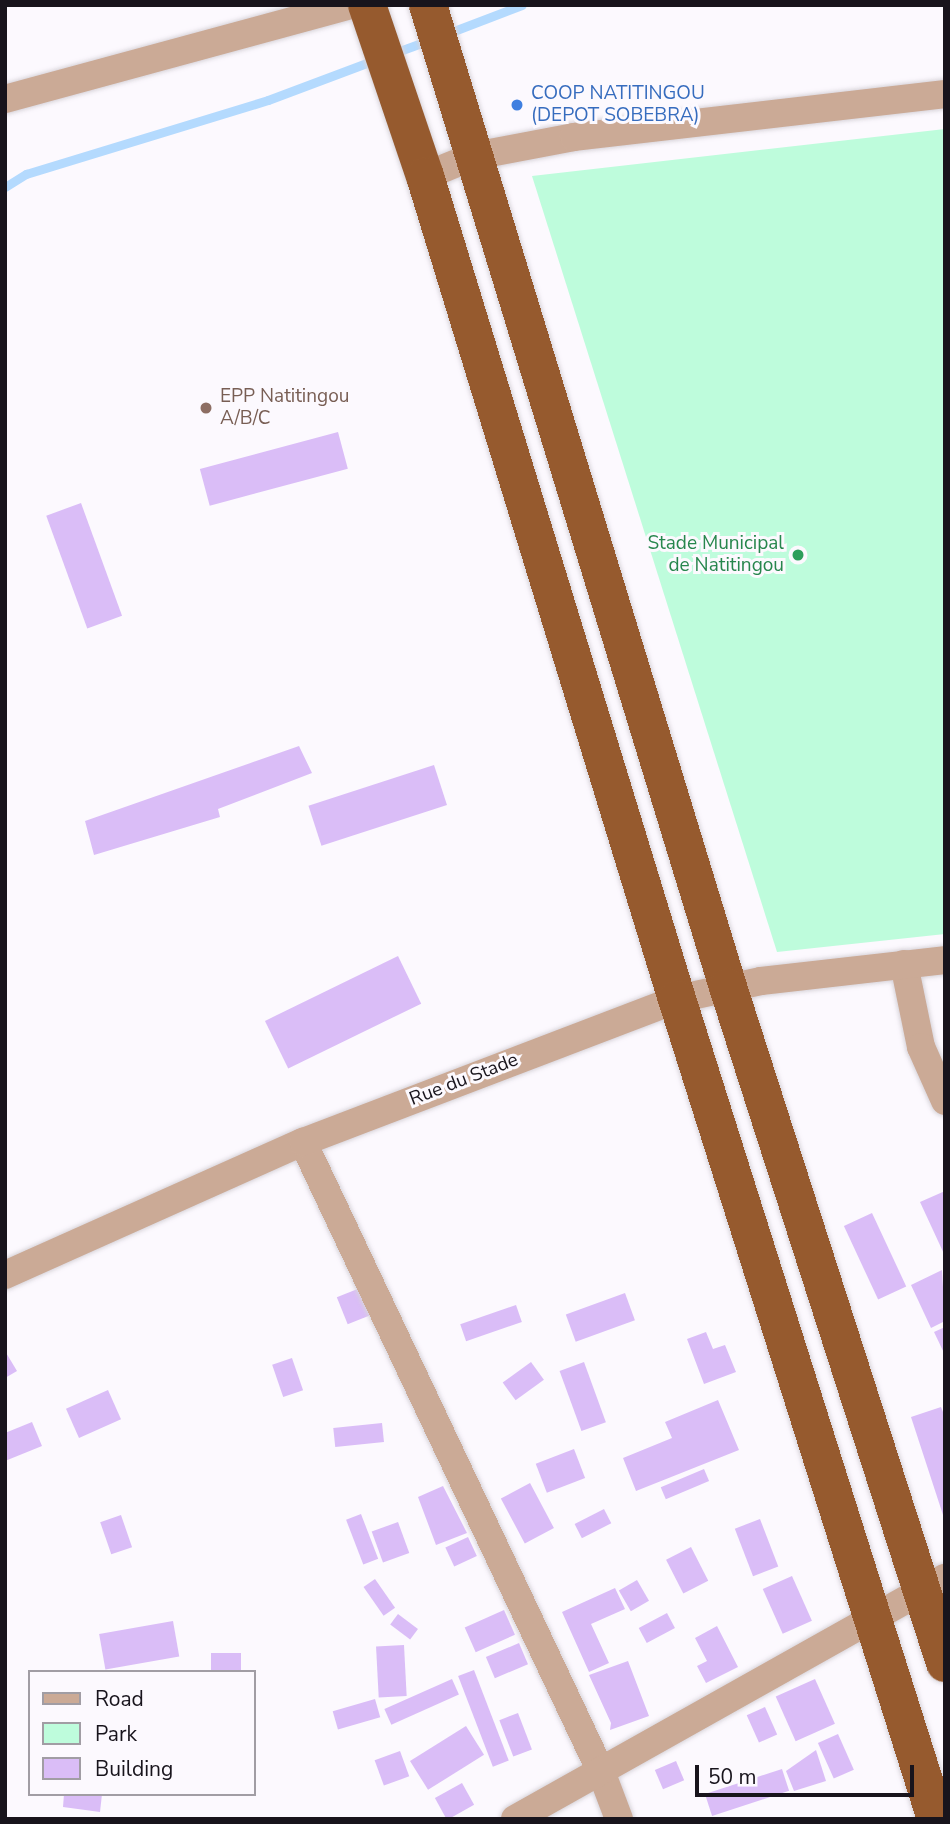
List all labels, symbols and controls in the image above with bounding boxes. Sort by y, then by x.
place label: COOP NATITINGOU (DEPOT SOBEBRA) [531,83,705,127]
marker: COOP NATITINGOU (DEPOT SOBEBRA) [509,97,525,113]
place label: EPP Natitingou A/B/C [220,386,349,430]
marker: EPP Natitingou A/B/C [198,400,214,416]
place label: Stade Municipal de Natitingou [647,533,784,577]
marker: Stade Municipal de Natitingou [790,547,806,563]
street label: Rue du Stade [406,1049,522,1111]
legend [28,1670,256,1796]
text: Road [95,1685,144,1713]
text: Park [95,1720,137,1748]
scale bar [698,1750,917,1794]
text: Building [95,1755,173,1783]
text: 50 m [708,1763,757,1791]

